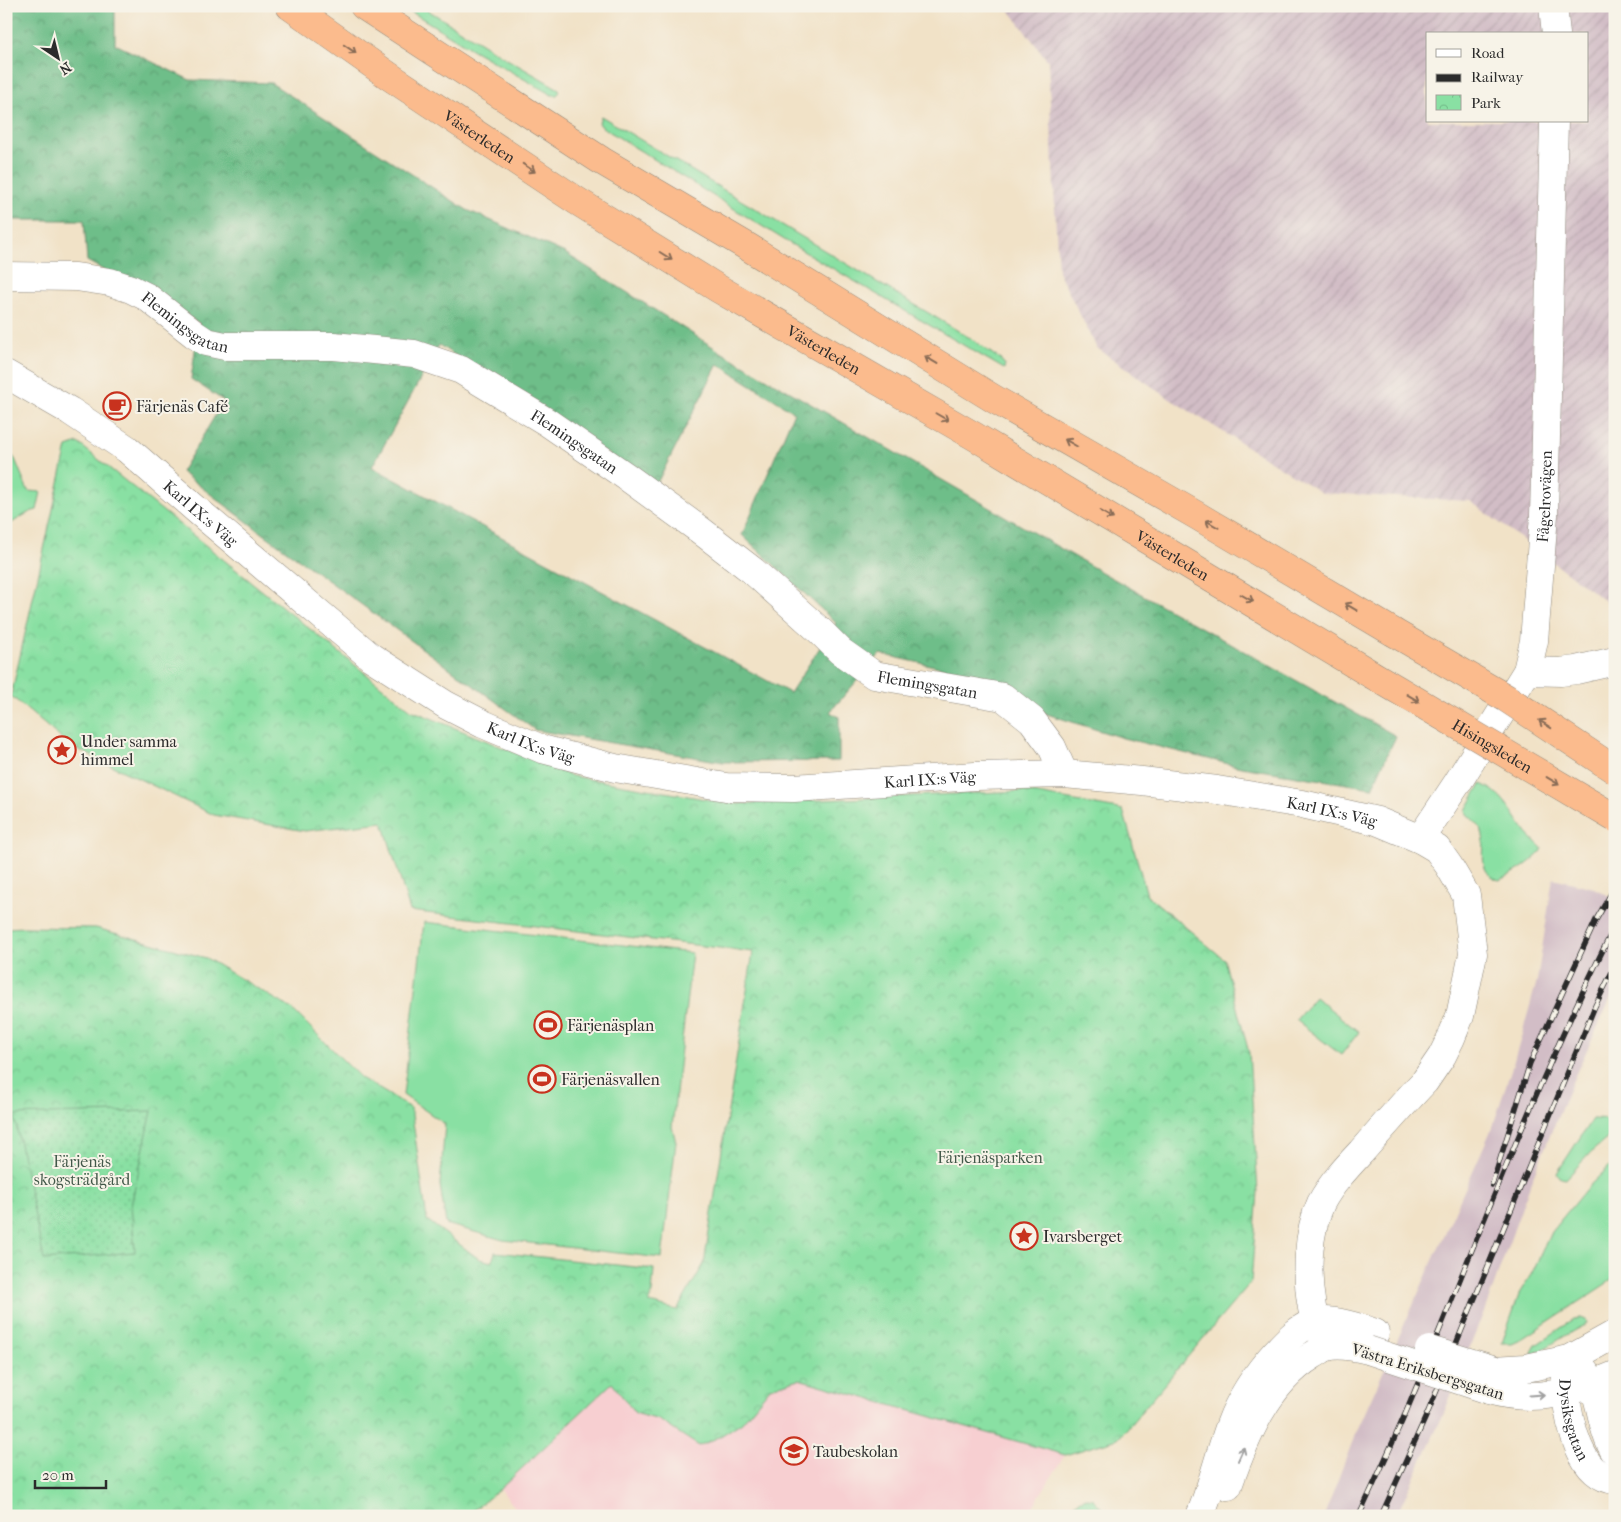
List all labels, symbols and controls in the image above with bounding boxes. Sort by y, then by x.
north arrow [32,32,82,82]
legend [1426,32,1588,122]
one-way arrow [343,44,357,54]
text: Road [1471,44,1505,62]
text: N [56,58,74,78]
text: Railway [1471,68,1524,86]
text: Park [1471,94,1501,112]
street label: Västerleden [439,105,519,168]
one-way arrow [521,163,535,173]
one-way arrow [658,251,672,261]
street label: Flemingsgatan [138,287,231,357]
street label: Västerleden [782,321,864,379]
one-way arrow [924,355,938,365]
cafe icon: Färjenäs Café [102,391,132,421]
place label: Färjenäs Café [136,397,228,416]
street label: Flemingsgatan [527,405,622,478]
one-way arrow [934,413,948,423]
one-way arrow [1063,438,1078,448]
street label: Fågelrovägen [1533,449,1556,543]
street label: Karl IX:s Väg [159,476,242,551]
one-way arrow [1100,511,1114,521]
one-way arrow [1205,519,1219,529]
street label: Västerleden [1131,526,1213,585]
one-way arrow [1239,594,1254,604]
one-way arrow [1345,601,1359,611]
street label: Flemingsgatan [876,667,980,703]
one-way arrow [1405,694,1419,704]
street label: Hisingsleden [1449,715,1536,777]
street label: Karl IX:s Väg [484,718,577,767]
one-way arrow [1538,718,1552,728]
place label: Under samma himmel [81,732,177,769]
place icon: Under samma himmel [47,735,77,765]
street label: Karl IX:s Väg [883,767,977,792]
one-way arrow [1545,777,1559,787]
street label: Karl IX:s Väg [1285,793,1379,831]
sports icon: Färjenäsplan [533,1010,563,1040]
place label: Färjenäsplan [567,1016,655,1035]
sports icon: Färjenäsvallen [527,1064,557,1094]
place label: Färjenäsvallen [561,1070,661,1089]
park label: Färjenäsparken [937,1148,1043,1167]
park label: Färjenäs skogsträdgård [34,1152,130,1189]
place icon: Ivarsberget [1009,1221,1039,1251]
place label: Ivarsberget [1043,1227,1122,1246]
street label: Västra Eriksbergsgatan [1348,1339,1507,1404]
street label: Dysiksgatan [1555,1378,1593,1465]
one-way arrow [1529,1390,1545,1400]
school or university icon: Taubeskolan [779,1436,809,1466]
place label: Taubeskolan [813,1442,899,1461]
one-way arrow [1236,1447,1246,1462]
scale bar [35,1457,106,1489]
text: 20 m [42,1466,74,1484]

